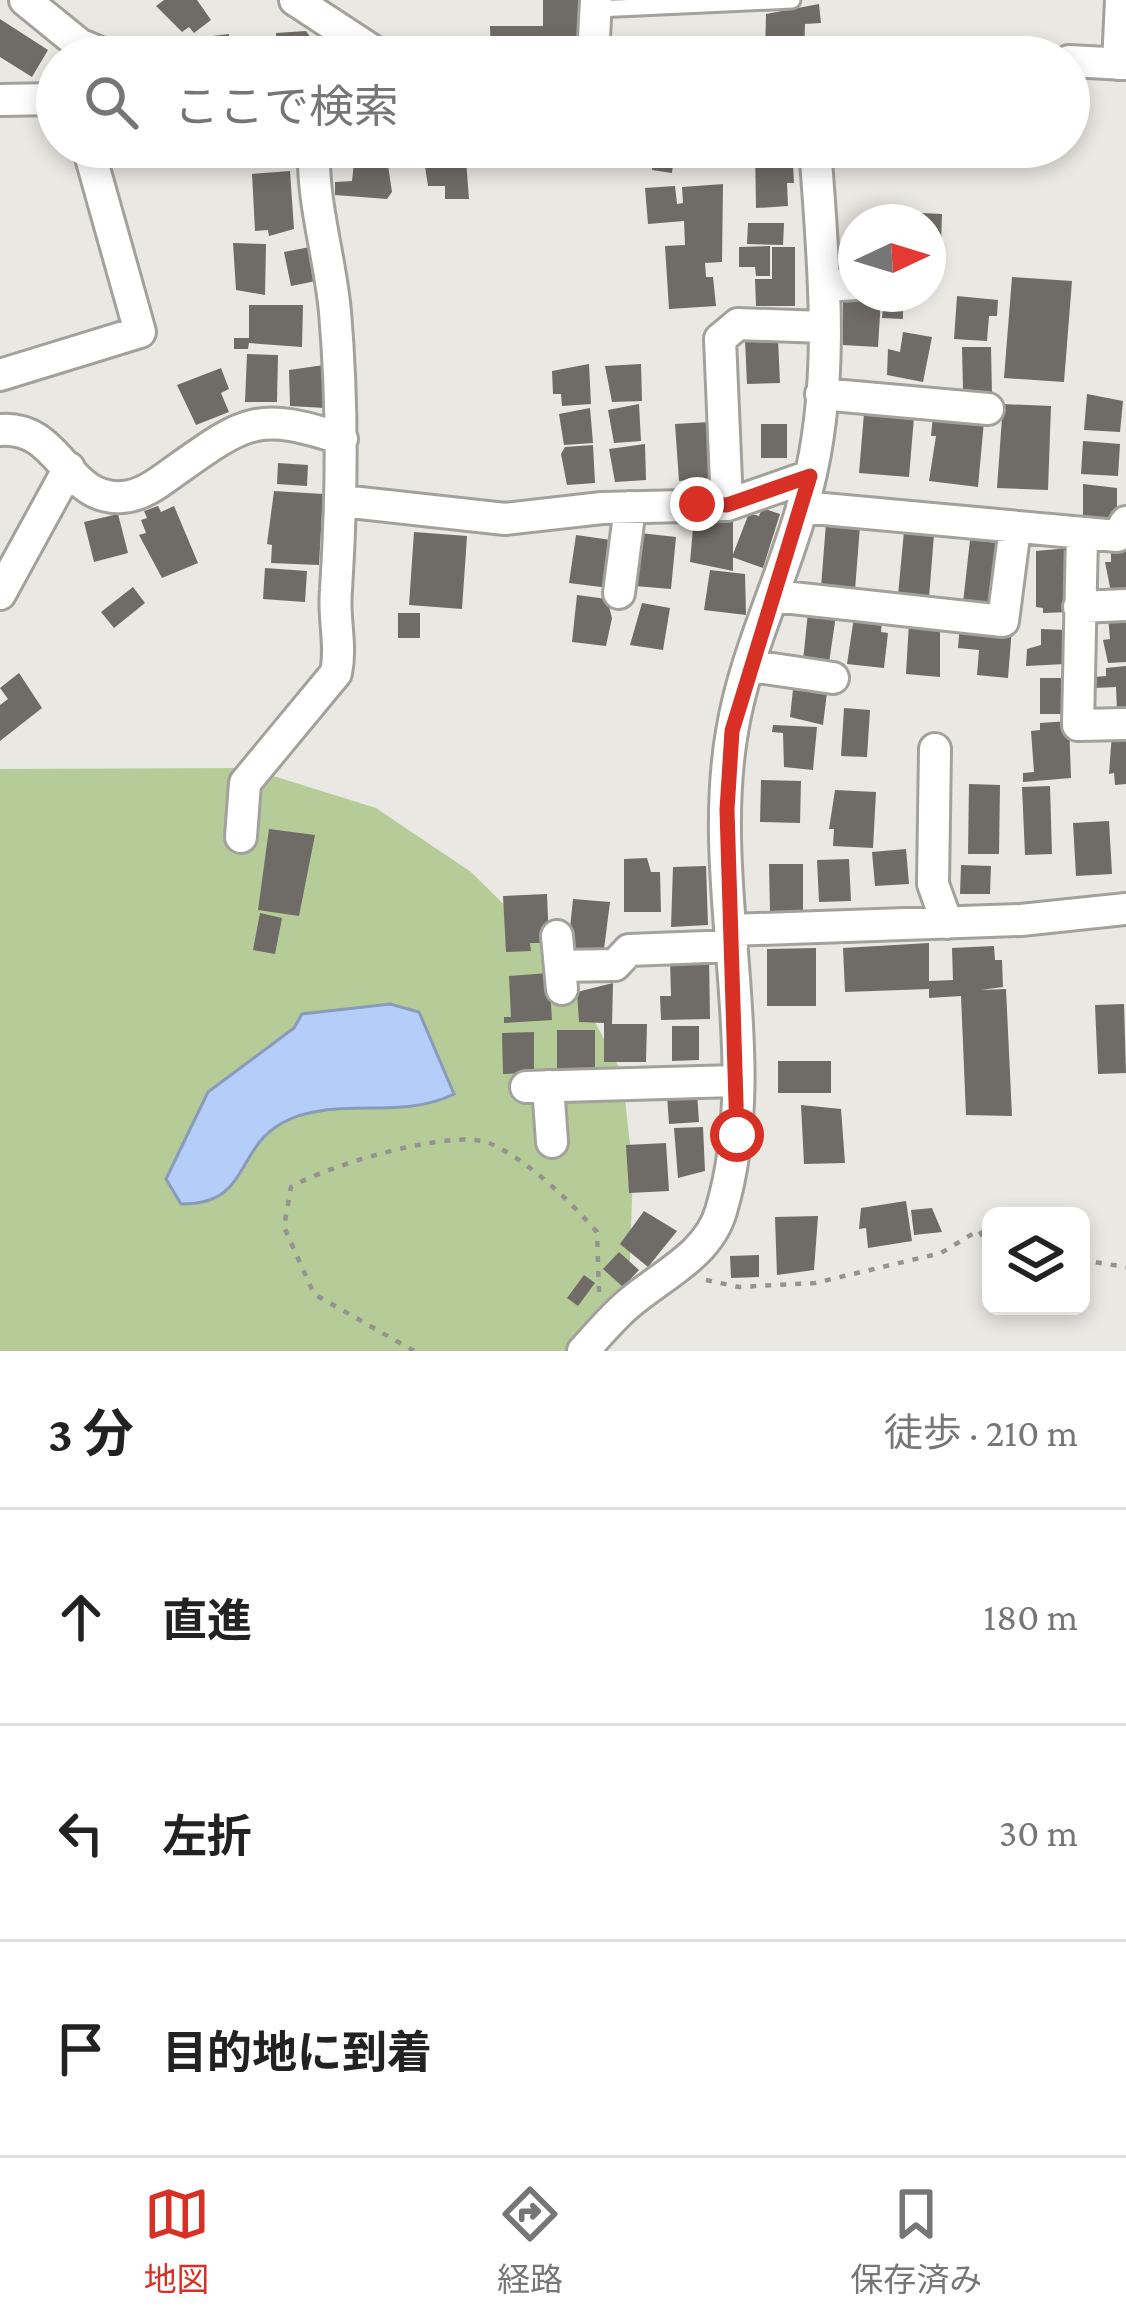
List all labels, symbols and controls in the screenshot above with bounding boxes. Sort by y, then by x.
search box [36,36,1090,168]
icon: search [78,69,144,135]
text: ここで検索 [174,82,399,132]
north arrow [838,204,946,312]
route end [670,477,724,531]
route start [710,1108,764,1162]
map controls [982,1207,1090,1315]
button: layers [982,1207,1090,1315]
text: 3 分 [48,1405,134,1462]
text: 徒歩 · 210 m [884,1411,1078,1454]
icon: ahead [48,1584,114,1650]
text: 180 m [983,1595,1078,1638]
text: 直進 [162,1596,252,1646]
icon: left [48,1800,114,1866]
text: 30 m [999,1811,1078,1854]
text: 左折 [162,1812,252,1862]
icon: arrive [48,2016,114,2082]
text: 目的地に到着 [162,2028,432,2078]
tab: 地図 [144,2181,210,2301]
tab: 経路 [497,2181,563,2301]
tab: 保存済み [850,2181,982,2301]

